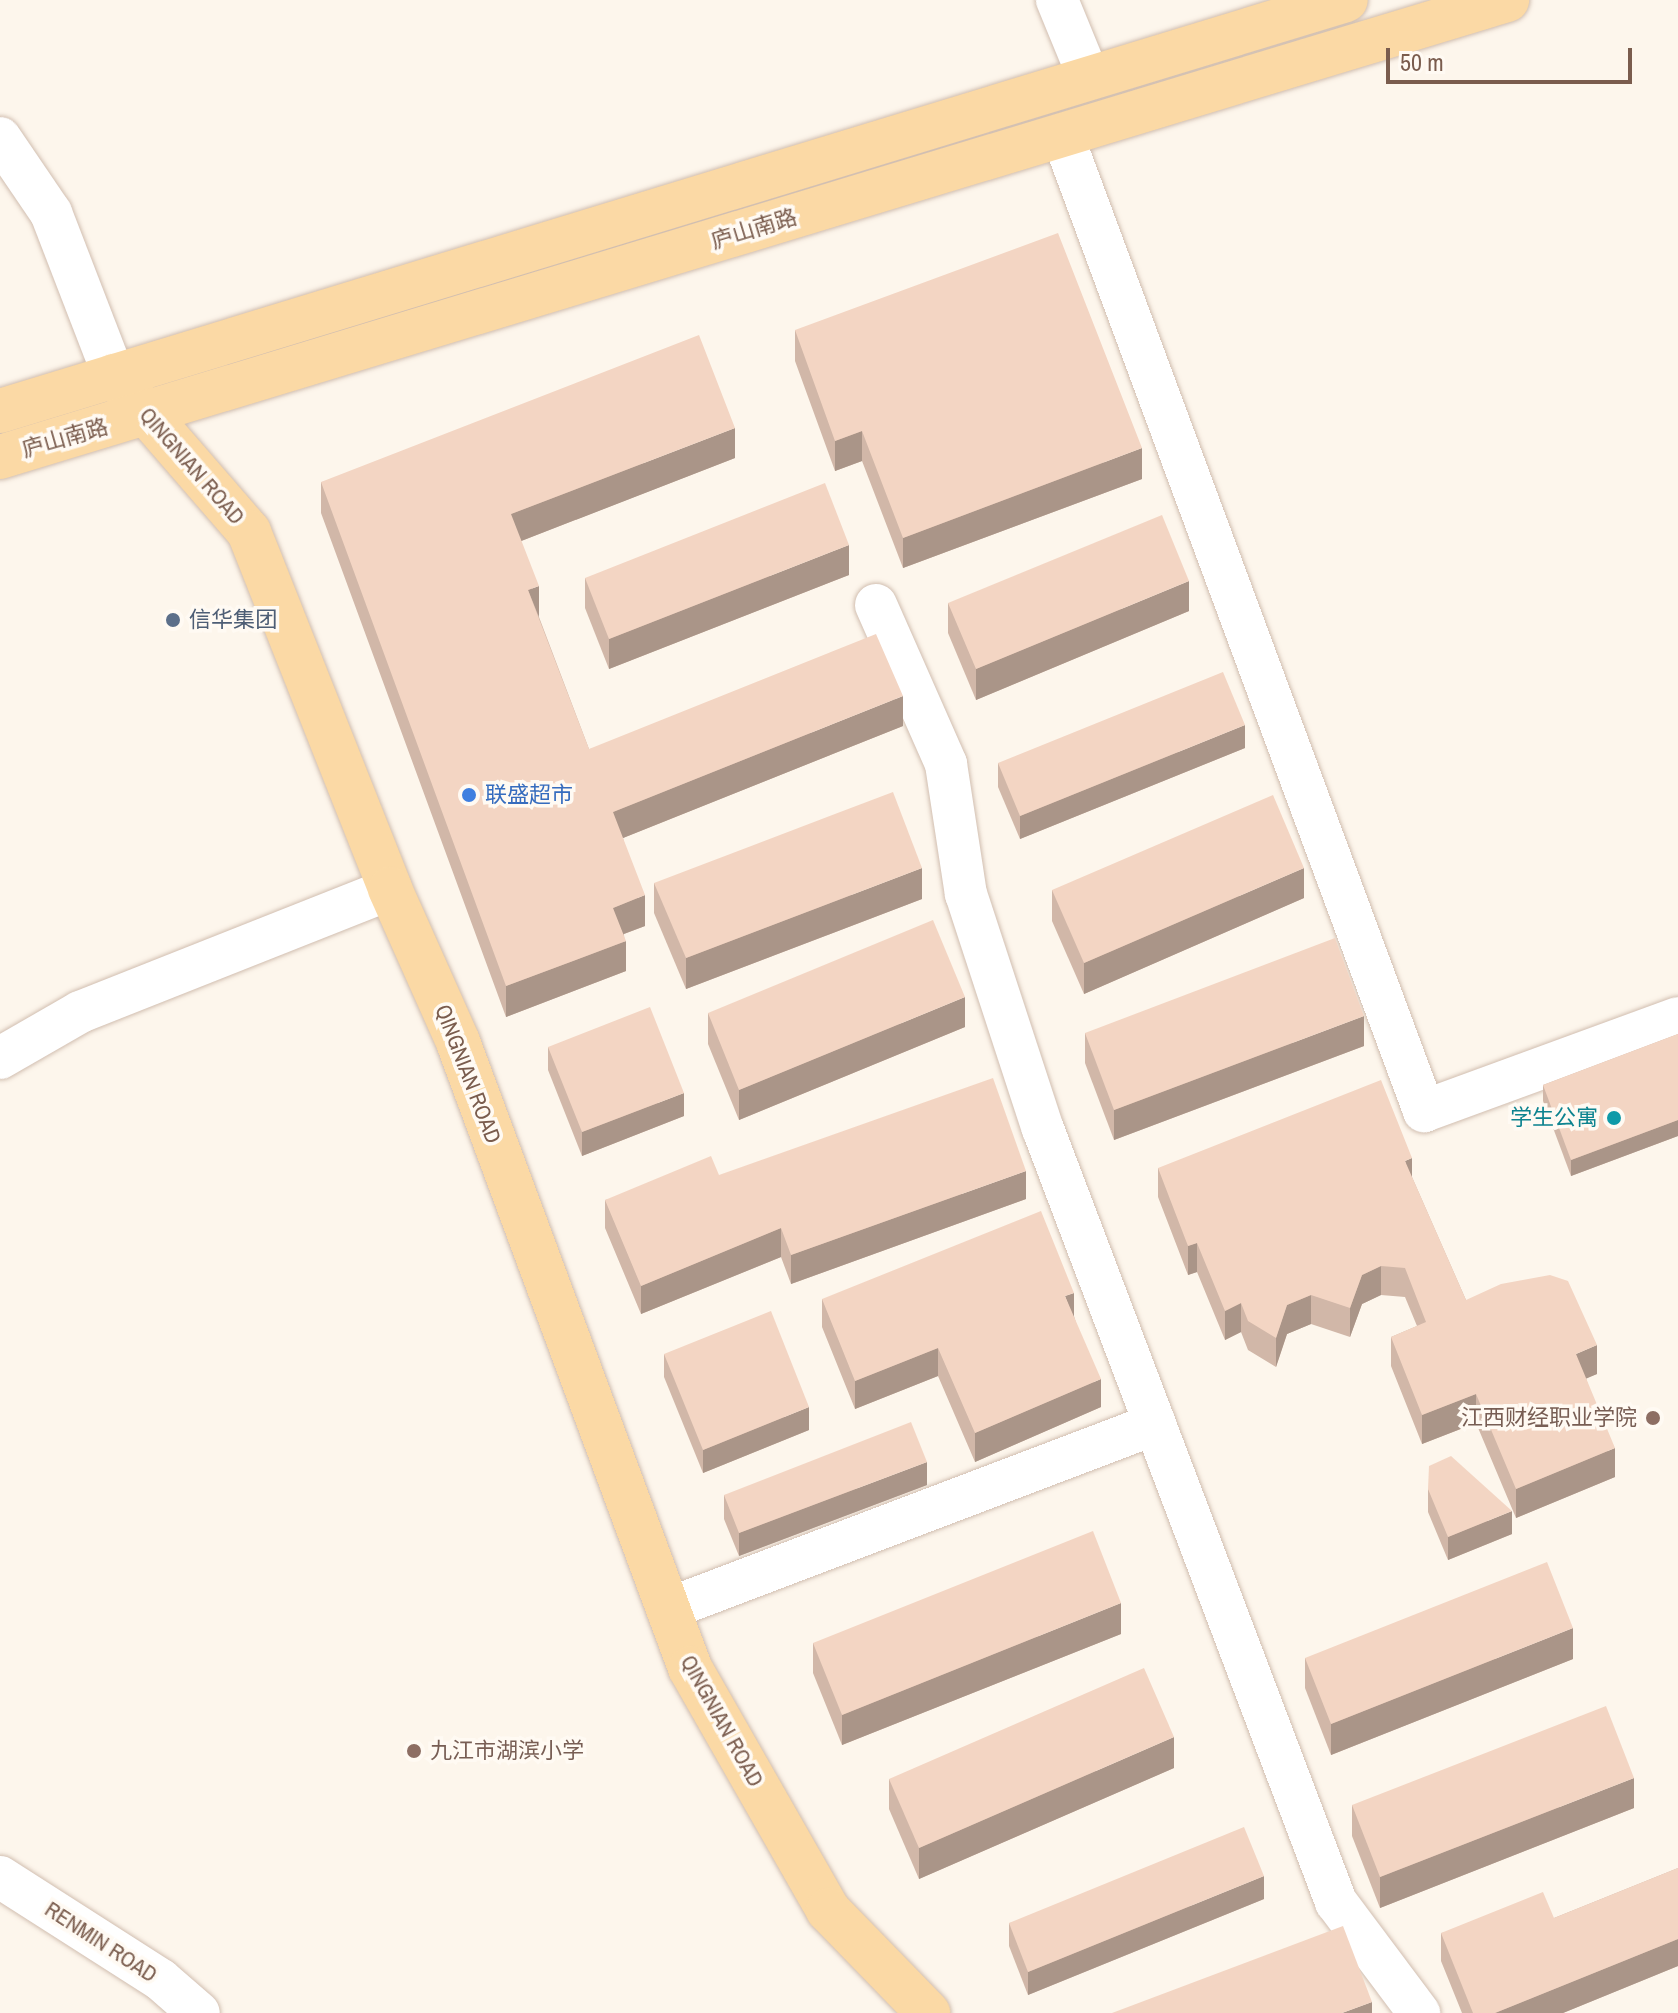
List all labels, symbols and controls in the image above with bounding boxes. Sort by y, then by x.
scale bar [1390,32,1636,82]
text: 50 m [1400,46,1444,78]
street label: 庐山南路 [708,204,800,254]
street label: QINGNIAN ROAD [134,402,250,530]
street label: 庐山南路 [19,413,111,463]
place label: 信华集团 [189,607,277,633]
marker: 信华集团 [164,611,182,629]
place label: 联盛超市 [485,782,573,808]
marker: 联盛超市 [460,786,478,804]
street label: QINGNIAN ROAD [429,1001,507,1147]
place label: 学生公寓 [1510,1105,1598,1131]
marker: 学生公寓 [1605,1109,1623,1127]
place label: 江西财经职业学院 [1461,1405,1637,1431]
marker: 江西财经职业学院 [1644,1409,1662,1427]
street label: QINGNIAN ROAD [675,1651,769,1791]
place label: 九江市湖滨小学 [430,1738,584,1764]
marker: 九江市湖滨小学 [405,1742,423,1760]
street label: RENMIN ROAD [40,1896,162,1988]

